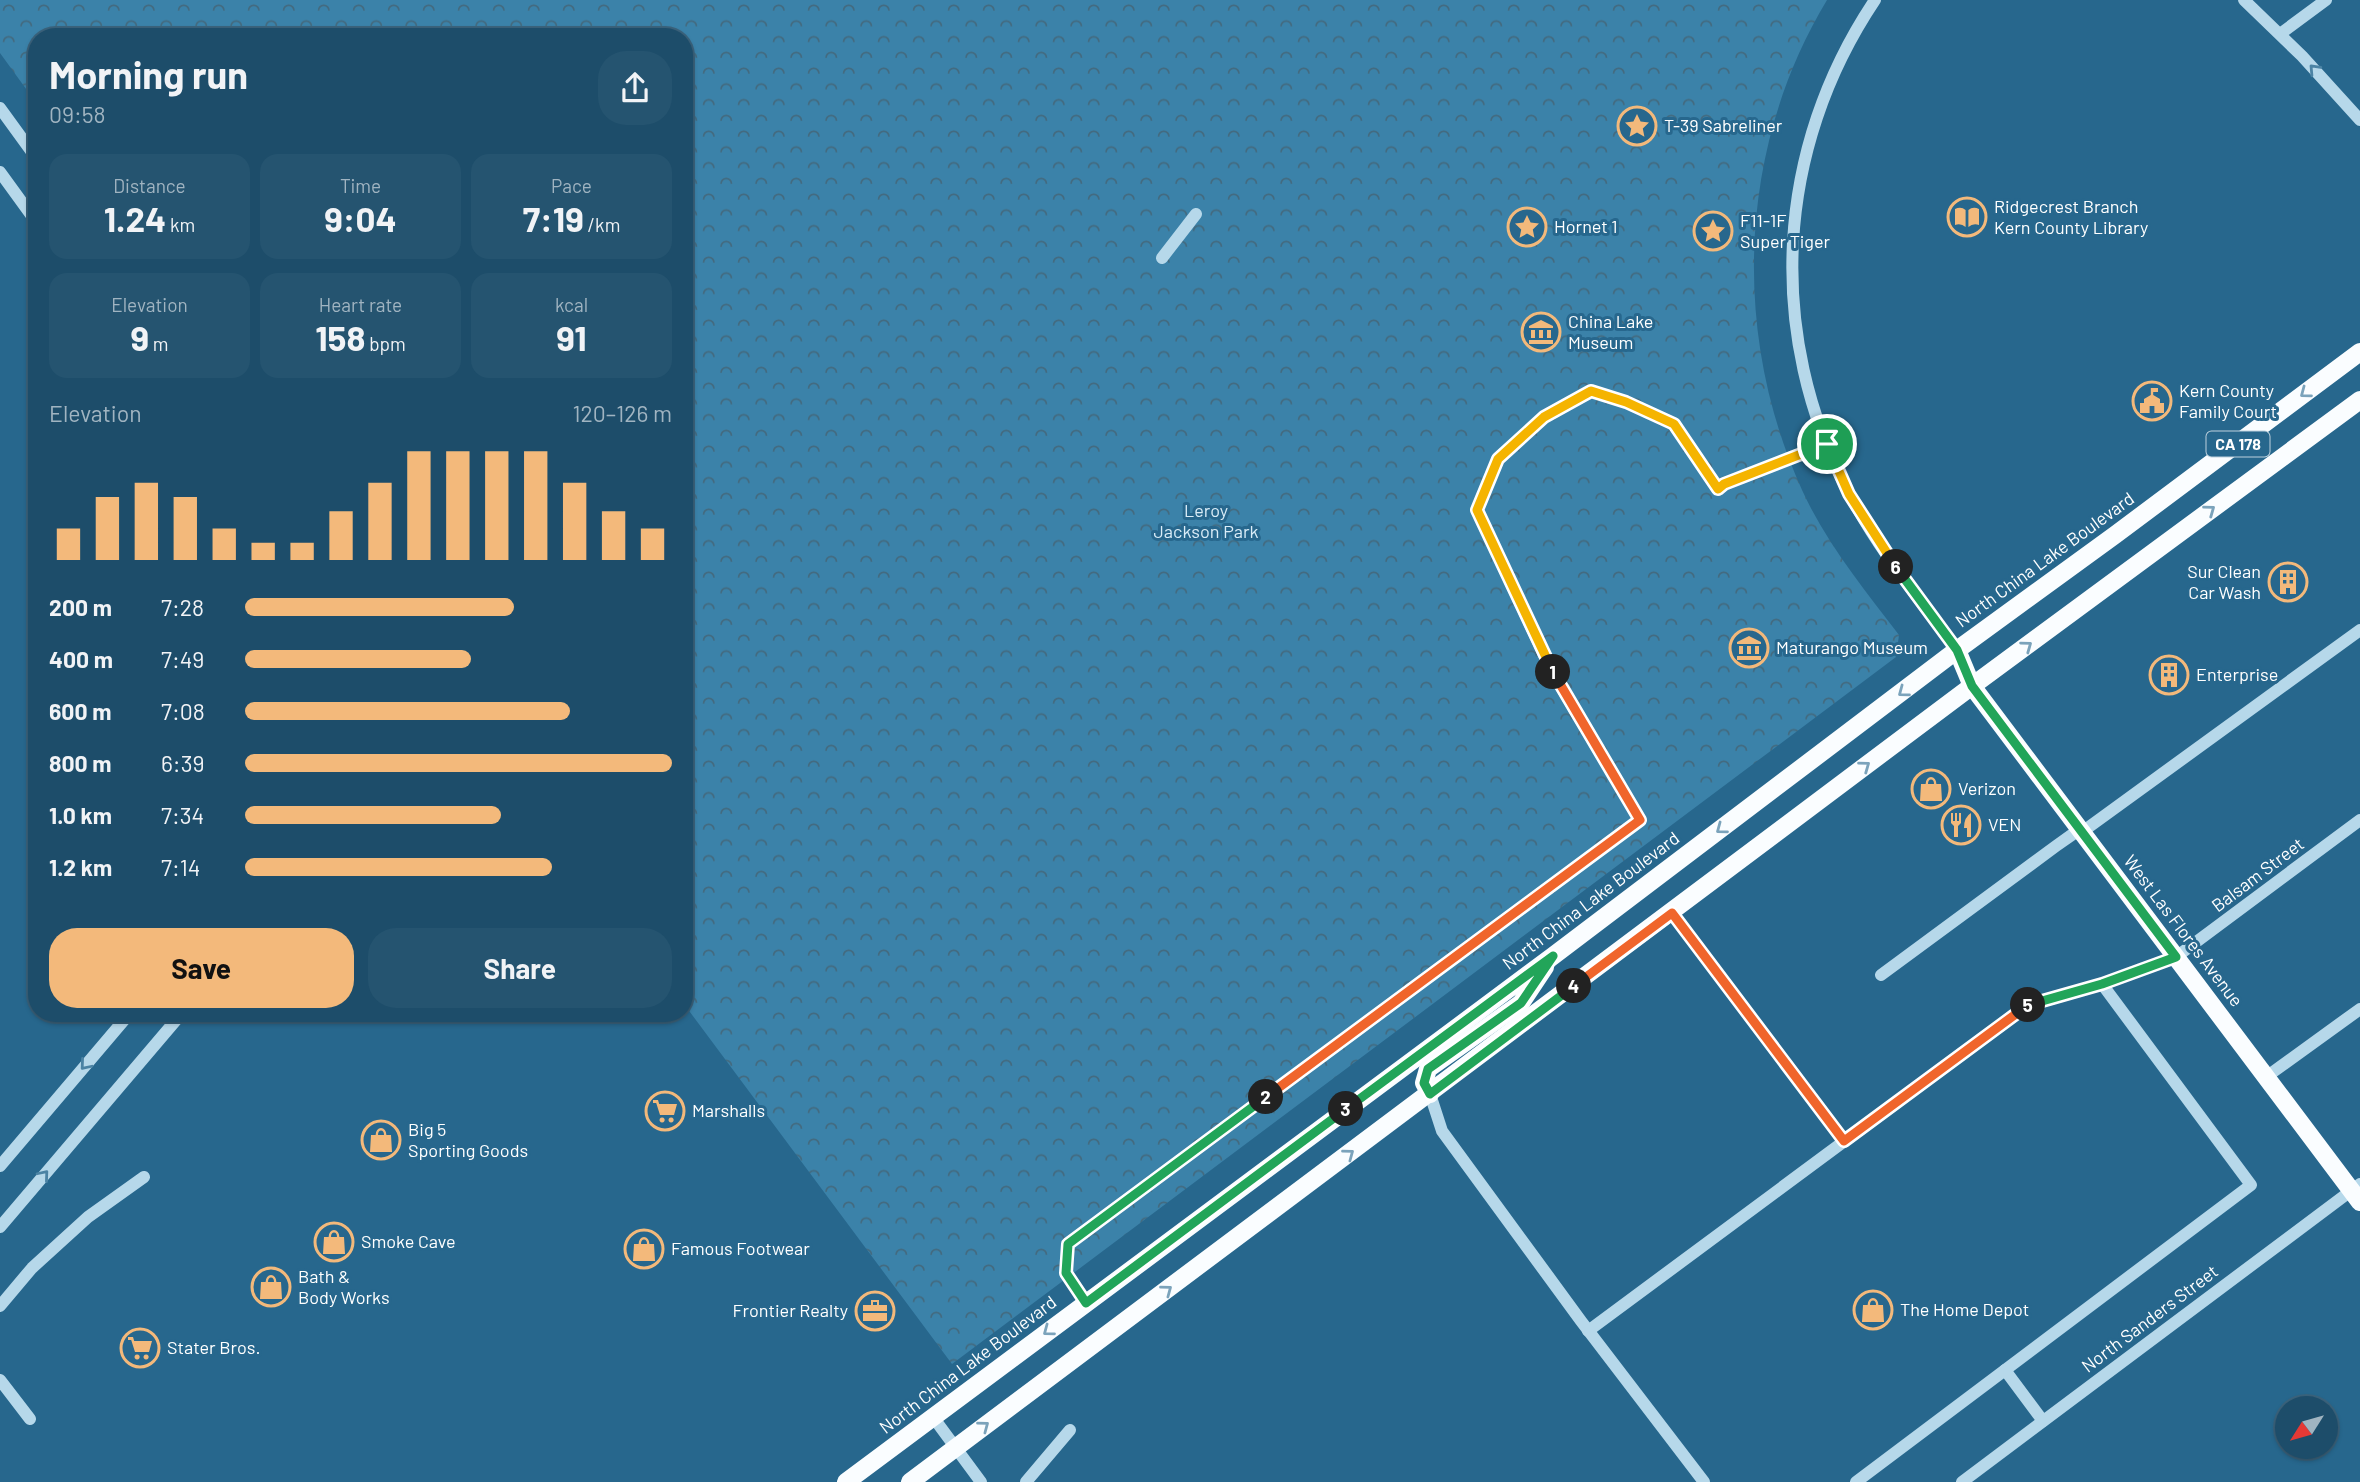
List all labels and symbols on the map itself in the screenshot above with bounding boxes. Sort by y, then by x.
one-way arrow [2310,64,2323,77]
place icon: T-39 Sabreliner [1616,105,1658,147]
place label: T-39 Sabreliner [1664,114,1783,136]
place label: Ridgecrest Branch Kern County Library [1994,195,2148,238]
library icon: Ridgecrest Branch Kern County Library [1946,196,1988,238]
place icon: Hornet 1 [1506,206,1548,248]
place label: F11-1F Super Tiger [1740,209,1831,252]
place icon: F11-1F Super Tiger [1692,210,1734,252]
place label: Hornet 1 [1554,215,1618,237]
place label: China Lake Museum [1568,310,1653,353]
museum icon: China Lake Museum [1520,311,1562,353]
place label: Kern County Family Court [2179,379,2277,422]
public building icon: Kern County Family Court [2131,380,2173,422]
one-way arrow [2301,384,2313,397]
pin [1797,414,1857,474]
road number: CA 178 [2206,432,2270,457]
street label: North China Lake Boulevard [1951,487,2138,631]
park label: Leroy Jackson Park [1153,499,1259,542]
one-way arrow [2202,506,2215,519]
pin: 6 [1878,550,1913,584]
place label: Sur Clean Car Wash [2187,560,2261,603]
building icon: Sur Clean Car Wash [2267,561,2309,603]
museum icon: Maturango Museum [1728,627,1770,669]
place label: Maturango Museum [1776,636,1928,658]
one-way arrow [2019,641,2032,654]
pin: 1 [1536,654,1570,690]
building icon: Enterprise [2148,654,2190,696]
place label: Enterprise [2196,663,2278,685]
one-way arrow [1898,684,1911,697]
one-way arrow [1858,762,1870,775]
shop icon: Verizon [1910,768,1952,810]
place label: Verizon [1958,777,2016,799]
restaurant icon: VEN [1940,804,1982,846]
place label: VEN [1988,813,2021,835]
one-way arrow [1717,821,1729,833]
street label: North China Lake Boulevard [1498,827,1683,974]
street label: Balsam Street [2207,832,2308,916]
street label: West Las Flores Avenue [2120,850,2248,1011]
pin: 4 [1556,968,1592,1004]
pin: 5 [2010,988,2046,1023]
one-way arrow [81,1057,93,1070]
pin: 2 [1248,1080,1284,1114]
supermarket icon: Marshalls [644,1090,686,1132]
pin: 3 [1328,1092,1364,1126]
place label: Marshalls [692,1099,765,1121]
place label: Big 5 Sporting Goods [408,1118,528,1161]
shop icon: Big 5 Sporting Goods [360,1119,402,1161]
one-way arrow [1341,1150,1354,1163]
one-way arrow [36,1171,48,1184]
shop icon: Smoke Cave [313,1221,355,1263]
shop icon: Famous Footwear [623,1228,665,1270]
place label: Smoke Cave [361,1230,456,1252]
place label: Famous Footwear [671,1237,810,1259]
street label: North Sanders Street [2077,1260,2222,1377]
place label: Bath & Body Works [298,1265,390,1308]
shop icon: Bath & Body Works [250,1266,292,1308]
one-way arrow [1159,1286,1172,1299]
shop icon: The Home Depot [1852,1289,1894,1331]
office icon: Frontier Realty [854,1290,896,1332]
street label: North China Lake Boulevard [875,1291,1060,1438]
place label: The Home Depot [1900,1298,2029,1320]
place label: Frontier Realty [732,1299,848,1321]
one-way arrow [1043,1323,1056,1336]
supermarket icon: Stater Bros. [119,1327,161,1369]
place label: Stater Bros. [167,1336,260,1358]
north arrow [2275,1396,2338,1460]
one-way arrow [977,1422,989,1435]

